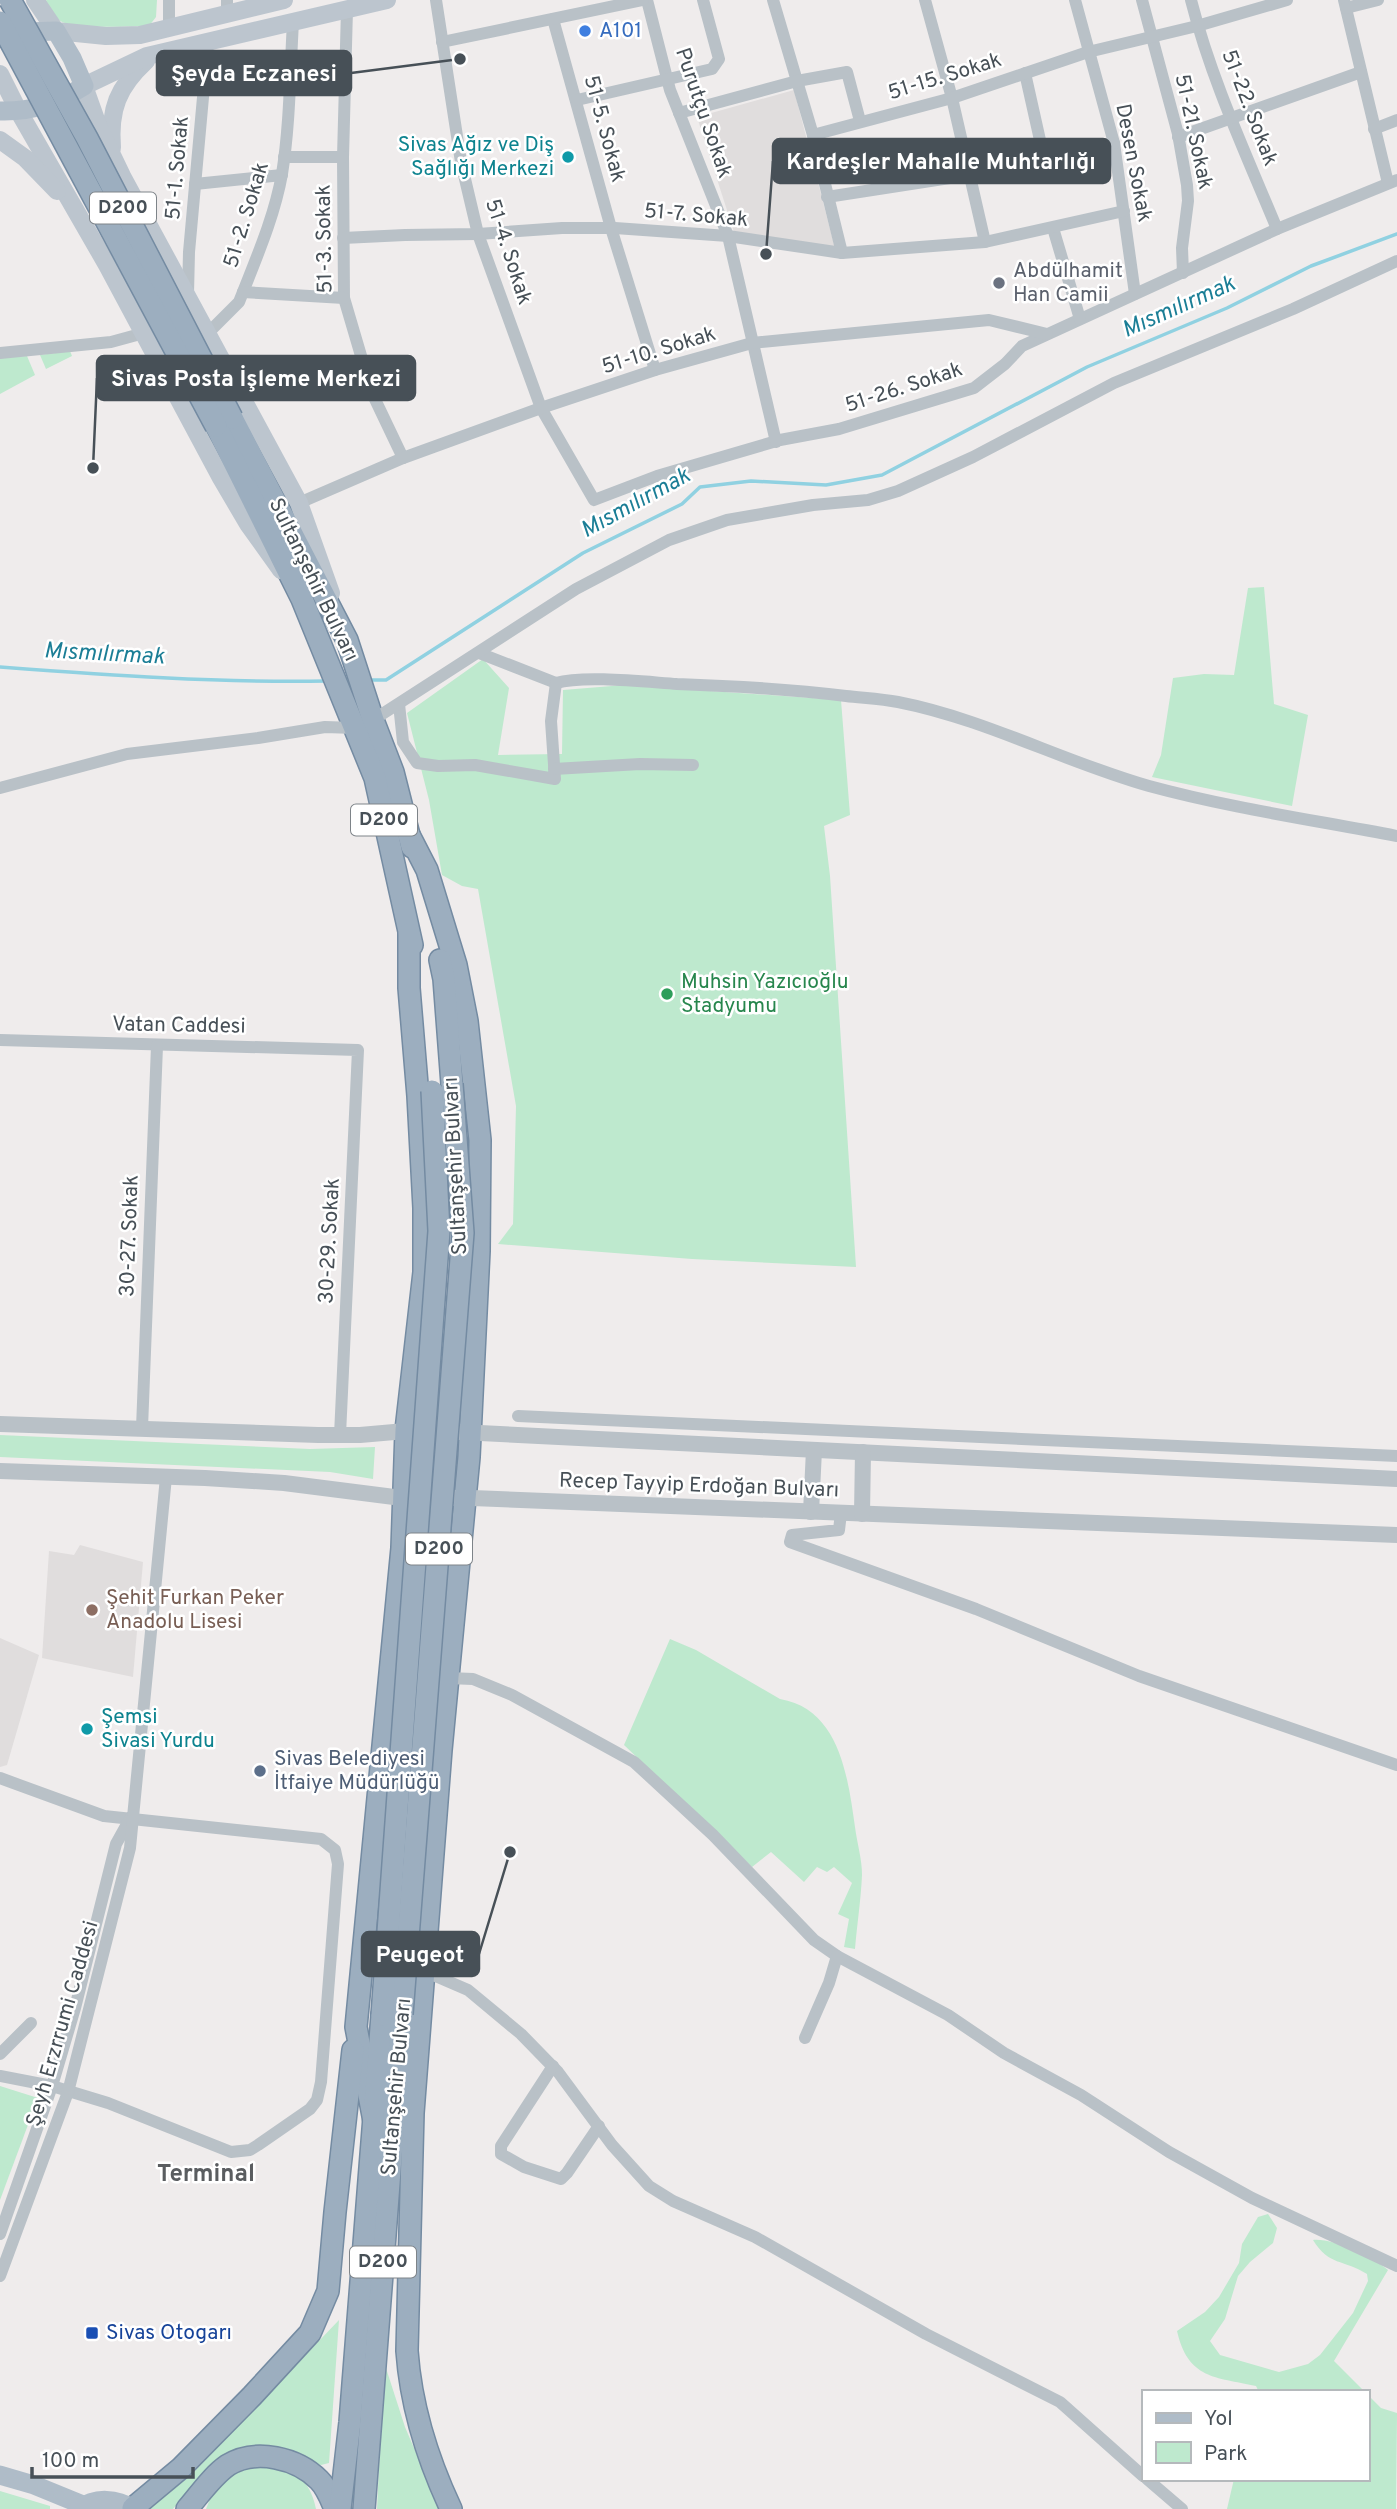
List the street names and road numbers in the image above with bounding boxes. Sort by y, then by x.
street label: Purutçu Sokak [668,44,738,182]
street label: 51-22. Sokak [1214,46,1284,170]
street label: 51-15. Sokak [885,47,1005,107]
street label: 51-21. Sokak [1168,72,1218,192]
street label: 51-5. Sokak [577,73,631,185]
street label: Desen Sokak [1108,102,1158,224]
street label: 51-1. Sokak [160,115,196,221]
street label: 51-2. Sokak [218,159,276,271]
street label: 51-3. Sokak [311,184,339,294]
road number: D200 [90,192,156,224]
street label: 51-4. Sokak [478,196,538,308]
street label: 51-7. Sokak [643,198,749,234]
street label: 51-10. Sokak [599,321,719,381]
street label: 51-26. Sokak [842,356,966,420]
street label: Sultanşehir Bulvarı [262,494,364,666]
road number: D200 [351,804,417,835]
street label: Vatan Caddesi [112,1011,246,1041]
street label: Sultanşehir Bulvarı [438,1076,474,1256]
street label: 30-27. Sokak [114,1174,146,1298]
street label: 30-29. Sokak [313,1177,347,1305]
street label: Recep Tayyip Erdoğan Bulvarı [559,1468,839,1504]
road number: D200 [406,1534,472,1564]
street label: Şeyh Erzrrumi Caddesi [21,1918,105,2130]
street label: Sultanşehir Bulvarı [376,1997,418,2177]
road number: D200 [350,2246,416,2278]

